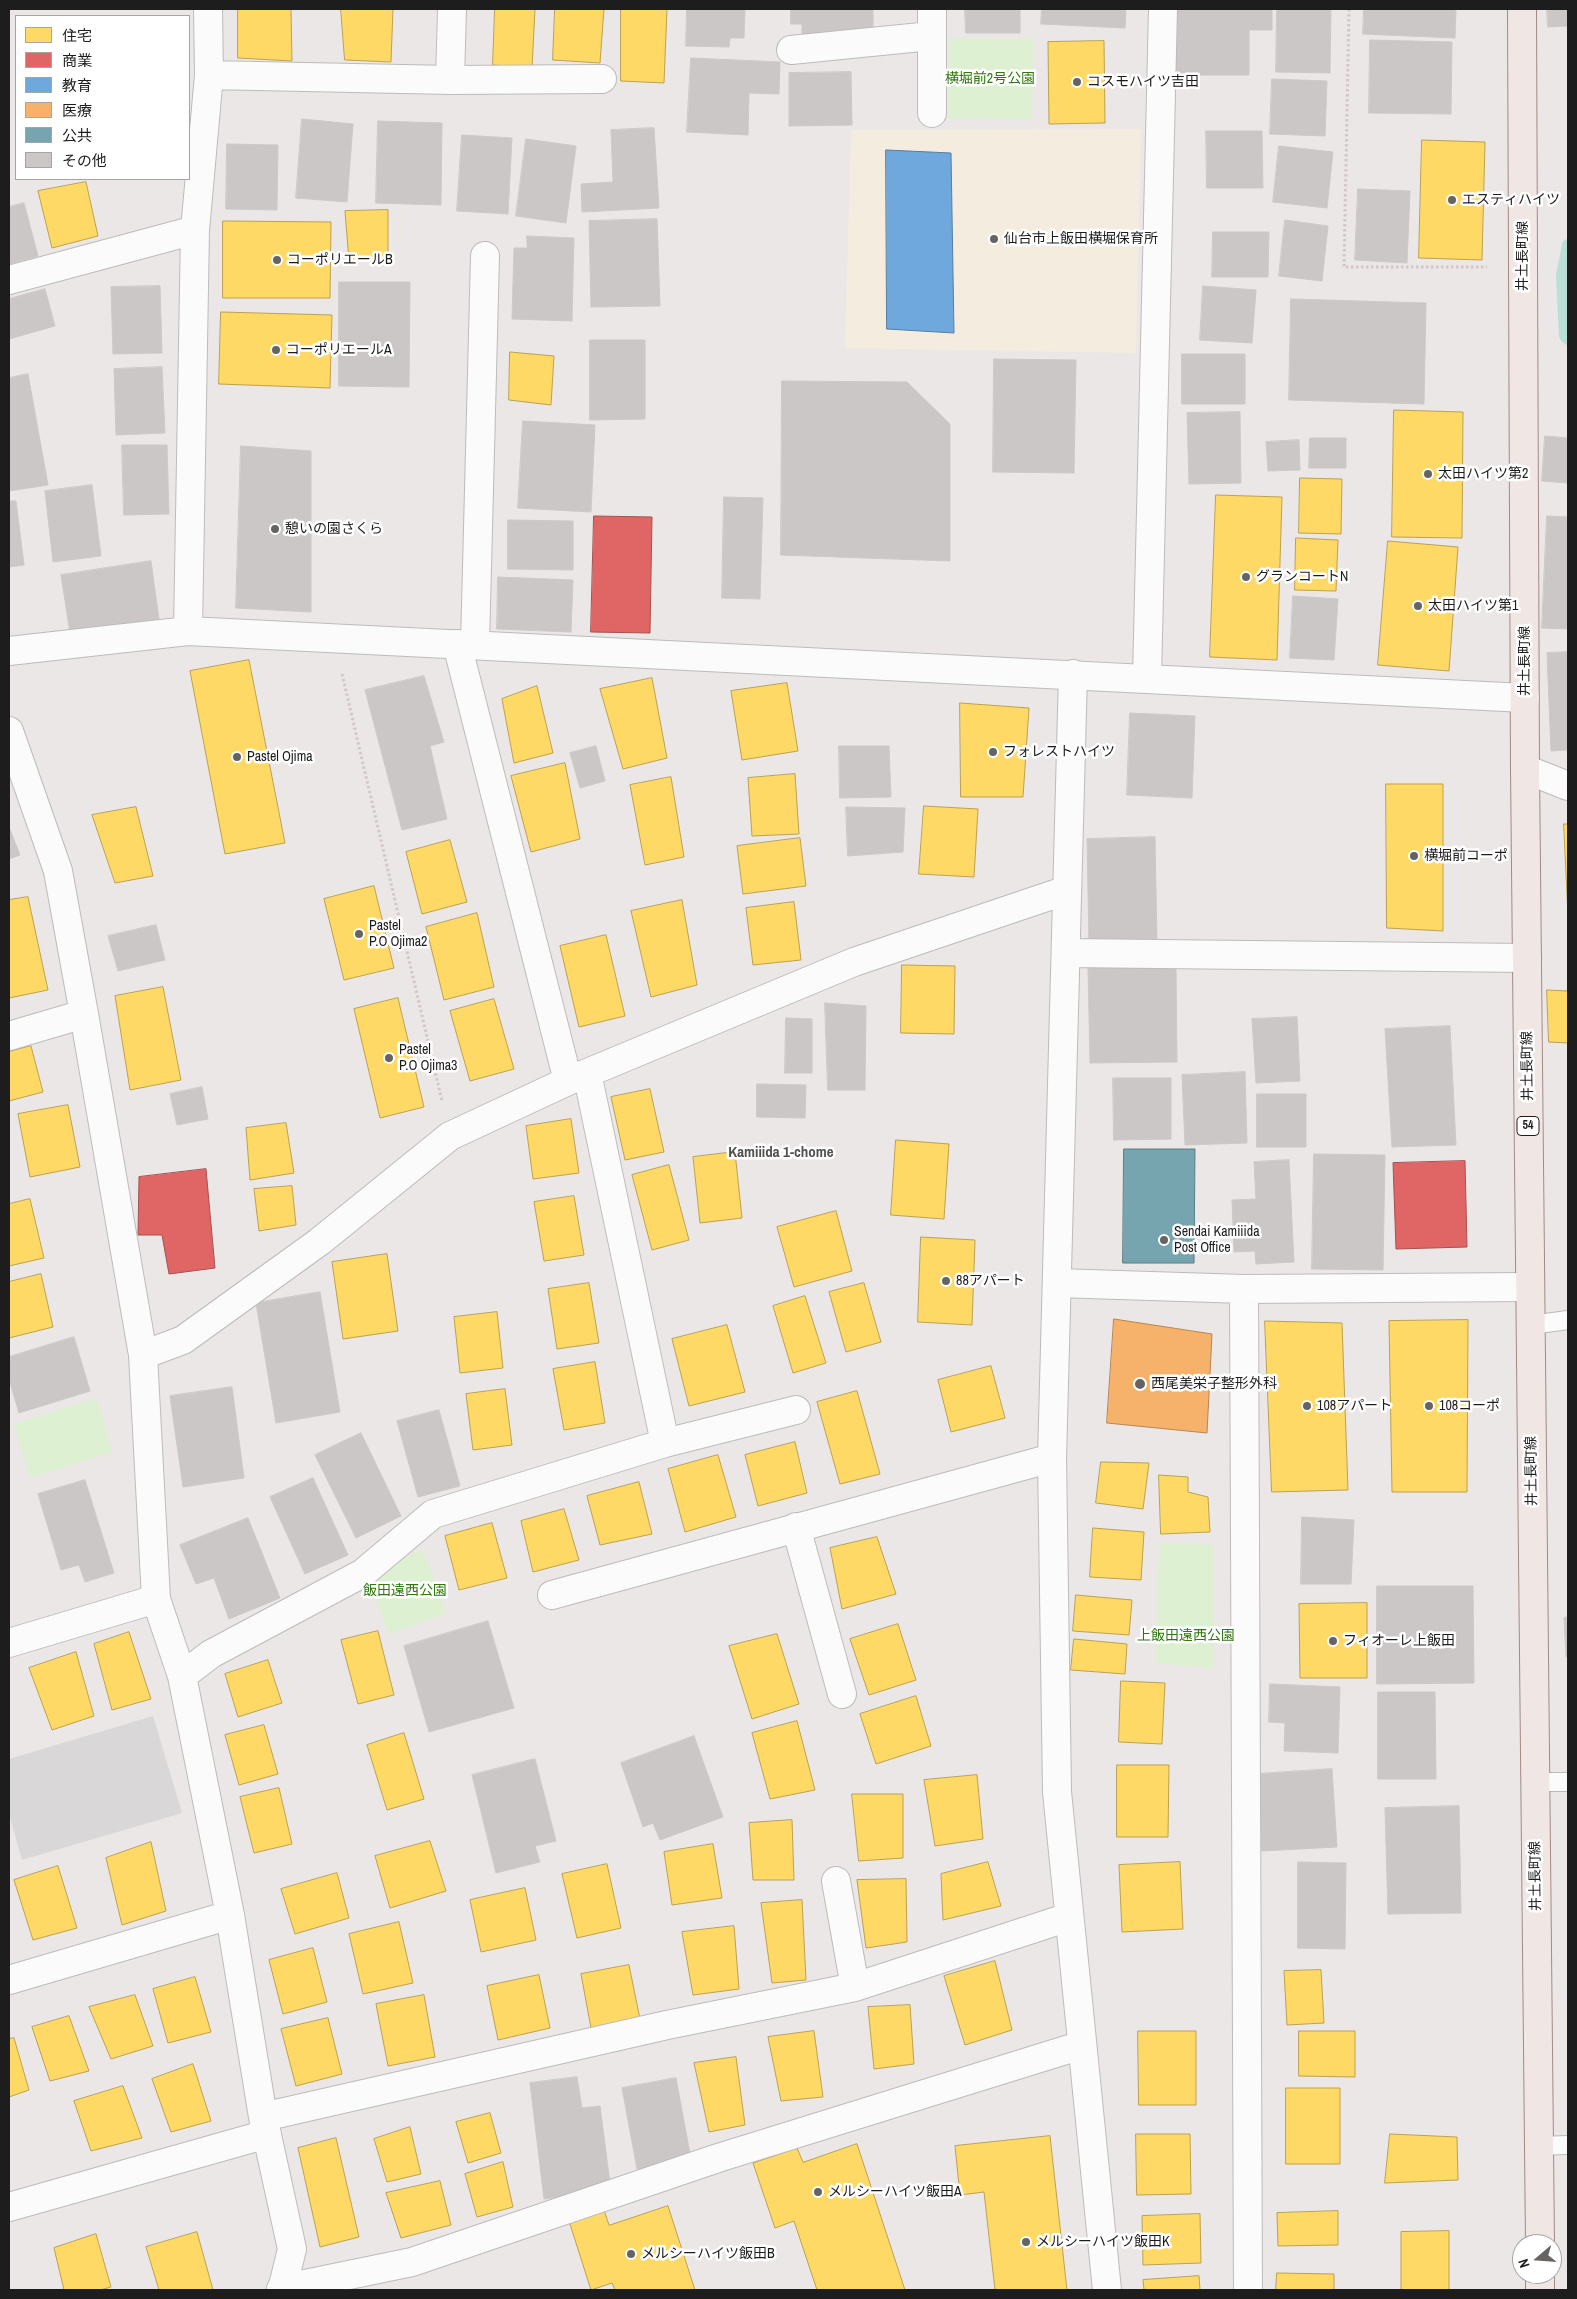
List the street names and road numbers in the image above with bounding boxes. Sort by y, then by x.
street label: 井土長町線 [1515,221,1531,291]
street label: 井土長町線 [1517,626,1533,696]
street label: 井土長町線 [1519,1031,1537,1101]
road number: 54 [1517,1116,1539,1136]
street label: 井土長町線 [1523,1436,1541,1506]
street label: 井土長町線 [1527,1841,1545,1911]

